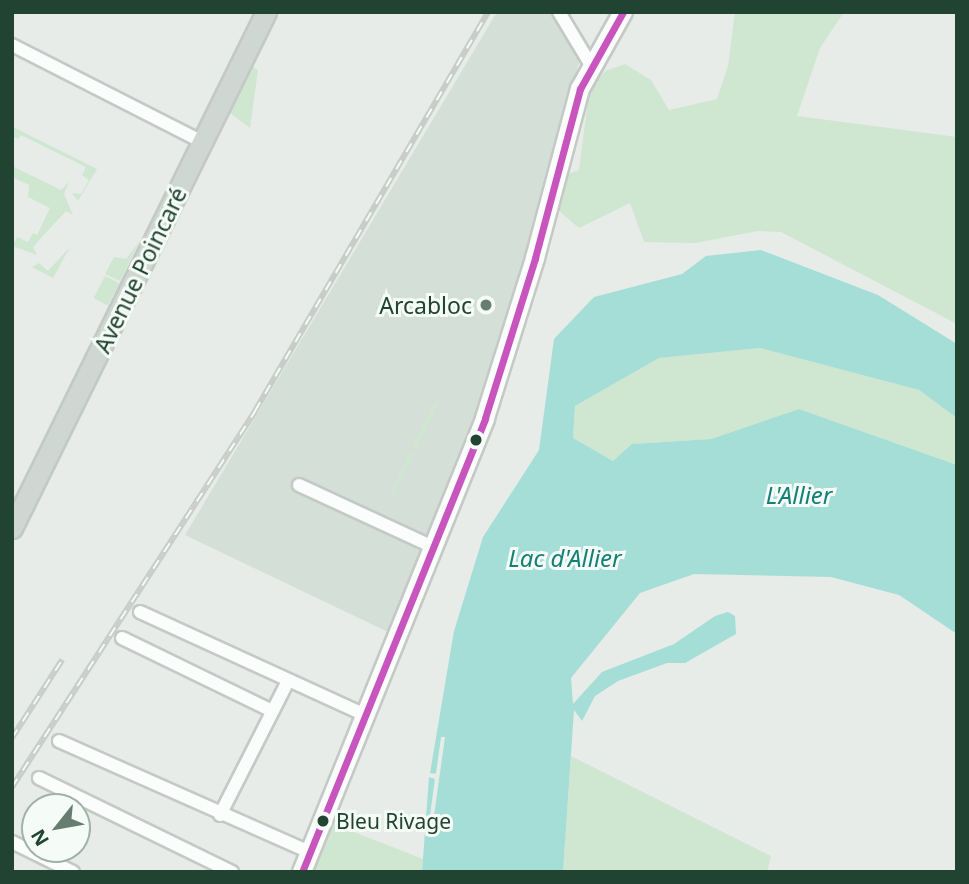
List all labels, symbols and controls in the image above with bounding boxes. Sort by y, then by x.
street label: Avenue Poincaré [88,183,192,357]
place label: Arcabloc [379,291,472,319]
marker: Arcabloc [478,297,494,313]
unlabelled marker [469,433,483,447]
water label: L'Allier [766,481,832,509]
water label: Lac d'Allier [508,544,622,572]
north arrow [21,793,91,863]
place label: Bleu Rivage [336,808,451,834]
marker: Bleu Rivage [316,814,330,828]
text: N [25,824,55,851]

